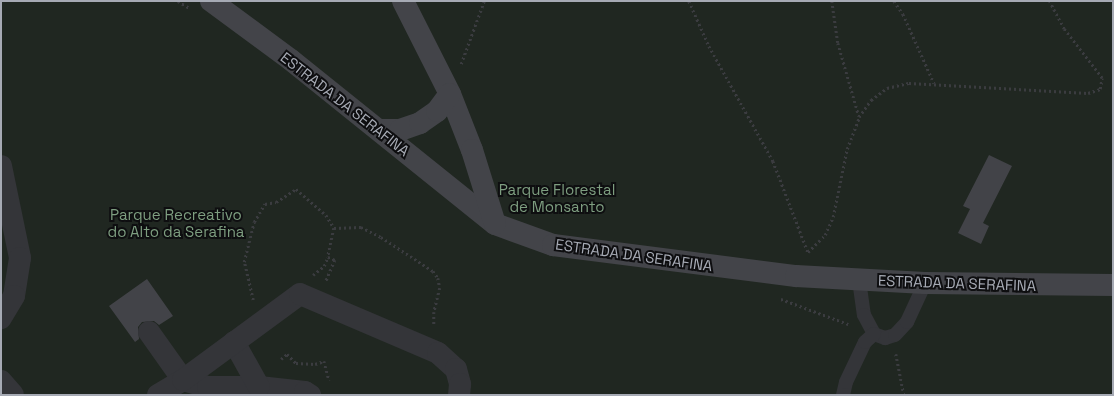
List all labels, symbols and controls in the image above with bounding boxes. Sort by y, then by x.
street label: ESTRADA DA SERAFINA [277,48,413,160]
park label: Parque Florestal de Monsanto [499,180,615,215]
park label: Parque Recreativo do Alto da Serafina [107,205,245,240]
street label: ESTRADA DA SERAFINA [554,235,714,275]
street label: ESTRADA DA SERAFINA [877,271,1037,295]

